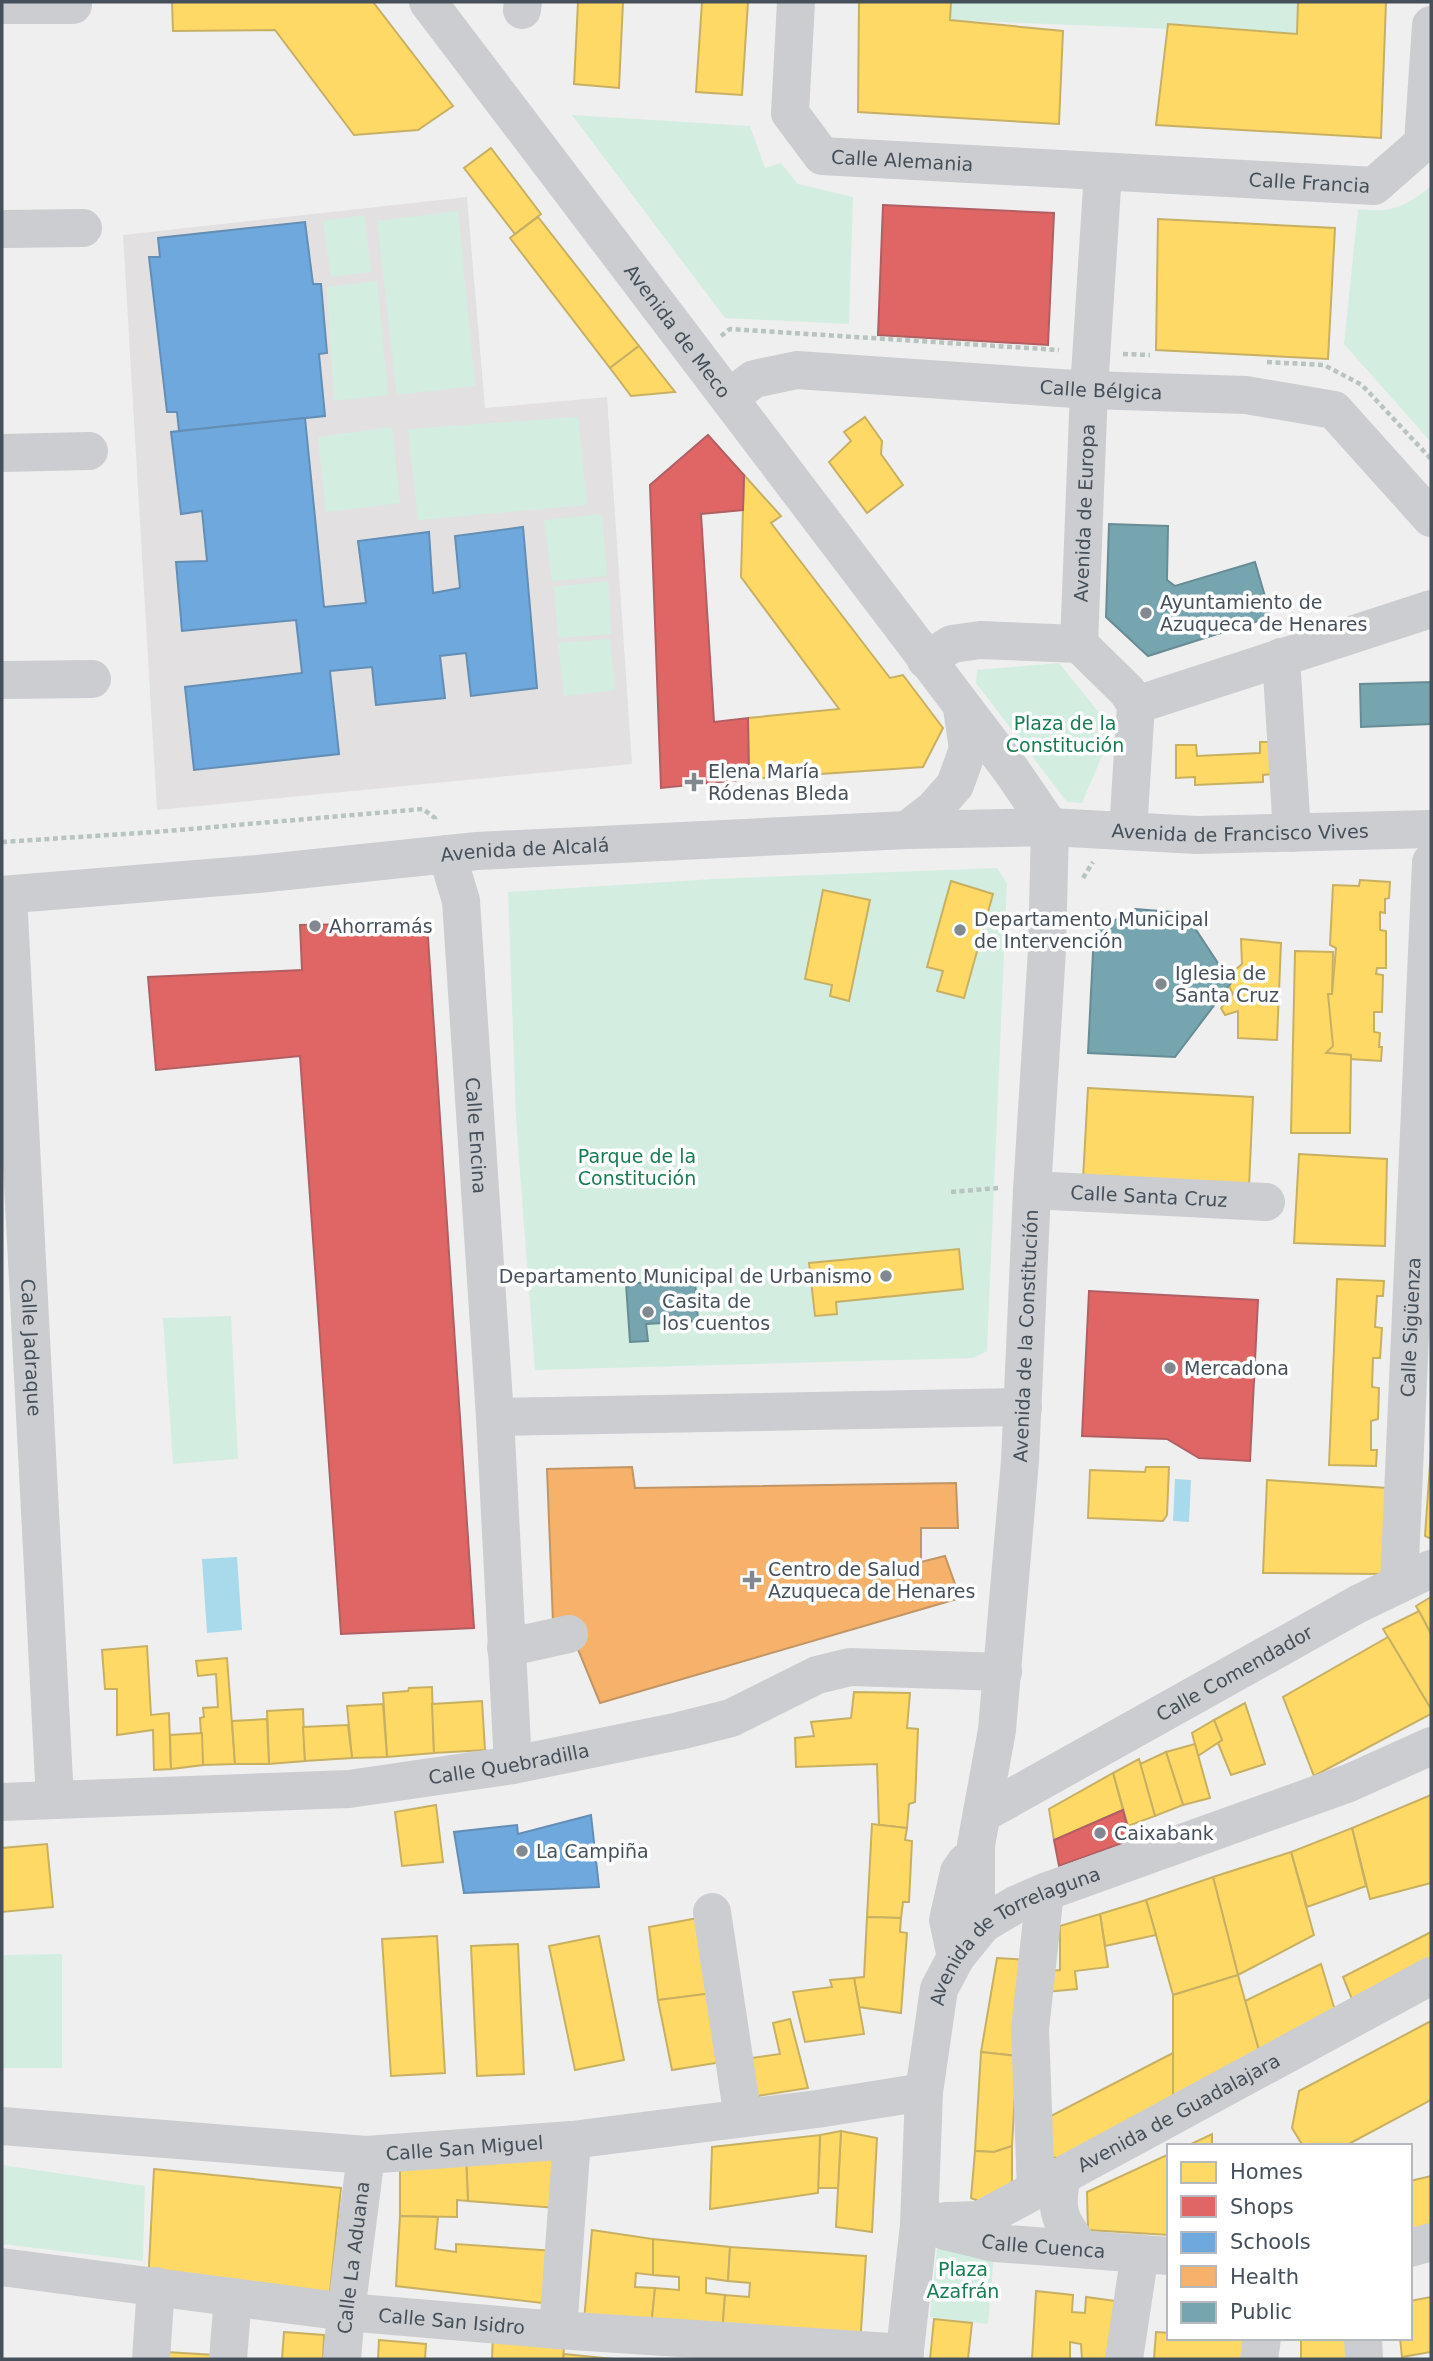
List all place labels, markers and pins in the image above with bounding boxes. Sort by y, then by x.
place label: Ayuntamiento de Azuqueca de Henares [1160,591,1367,635]
marker: Ayuntamiento de Azuqueca de Henares [1138,605,1154,621]
place label: Elena María Ródenas Bleda [708,760,849,804]
marker: Elena María Ródenas Bleda [686,774,702,790]
place label: Departamento Municipal de Intervención [974,908,1209,952]
place label: Ahorramás [329,915,433,937]
marker: Ahorramás [307,918,323,934]
marker: Departamento Municipal de Intervención [952,922,968,938]
place label: Iglesia de Santa Cruz [1175,962,1279,1006]
marker: Iglesia de Santa Cruz [1153,976,1169,992]
place label: Departamento Municipal de Urbanismo [499,1265,872,1287]
marker: Departamento Municipal de Urbanismo [878,1268,894,1284]
place label: Casita de los cuentos [662,1290,770,1334]
marker: Casita de los cuentos [640,1304,656,1320]
place label: Mercadona [1184,1357,1289,1379]
marker: Mercadona [1162,1360,1178,1376]
place label: Centro de Salud Azuqueca de Henares [768,1558,975,1602]
marker: Centro de Salud Azuqueca de Henares [742,1570,762,1590]
place label: Caixabank [1114,1822,1214,1844]
marker: Caixabank [1092,1825,1108,1841]
place label: La Campiña [536,1840,649,1862]
marker: La Campiña [514,1843,530,1859]

